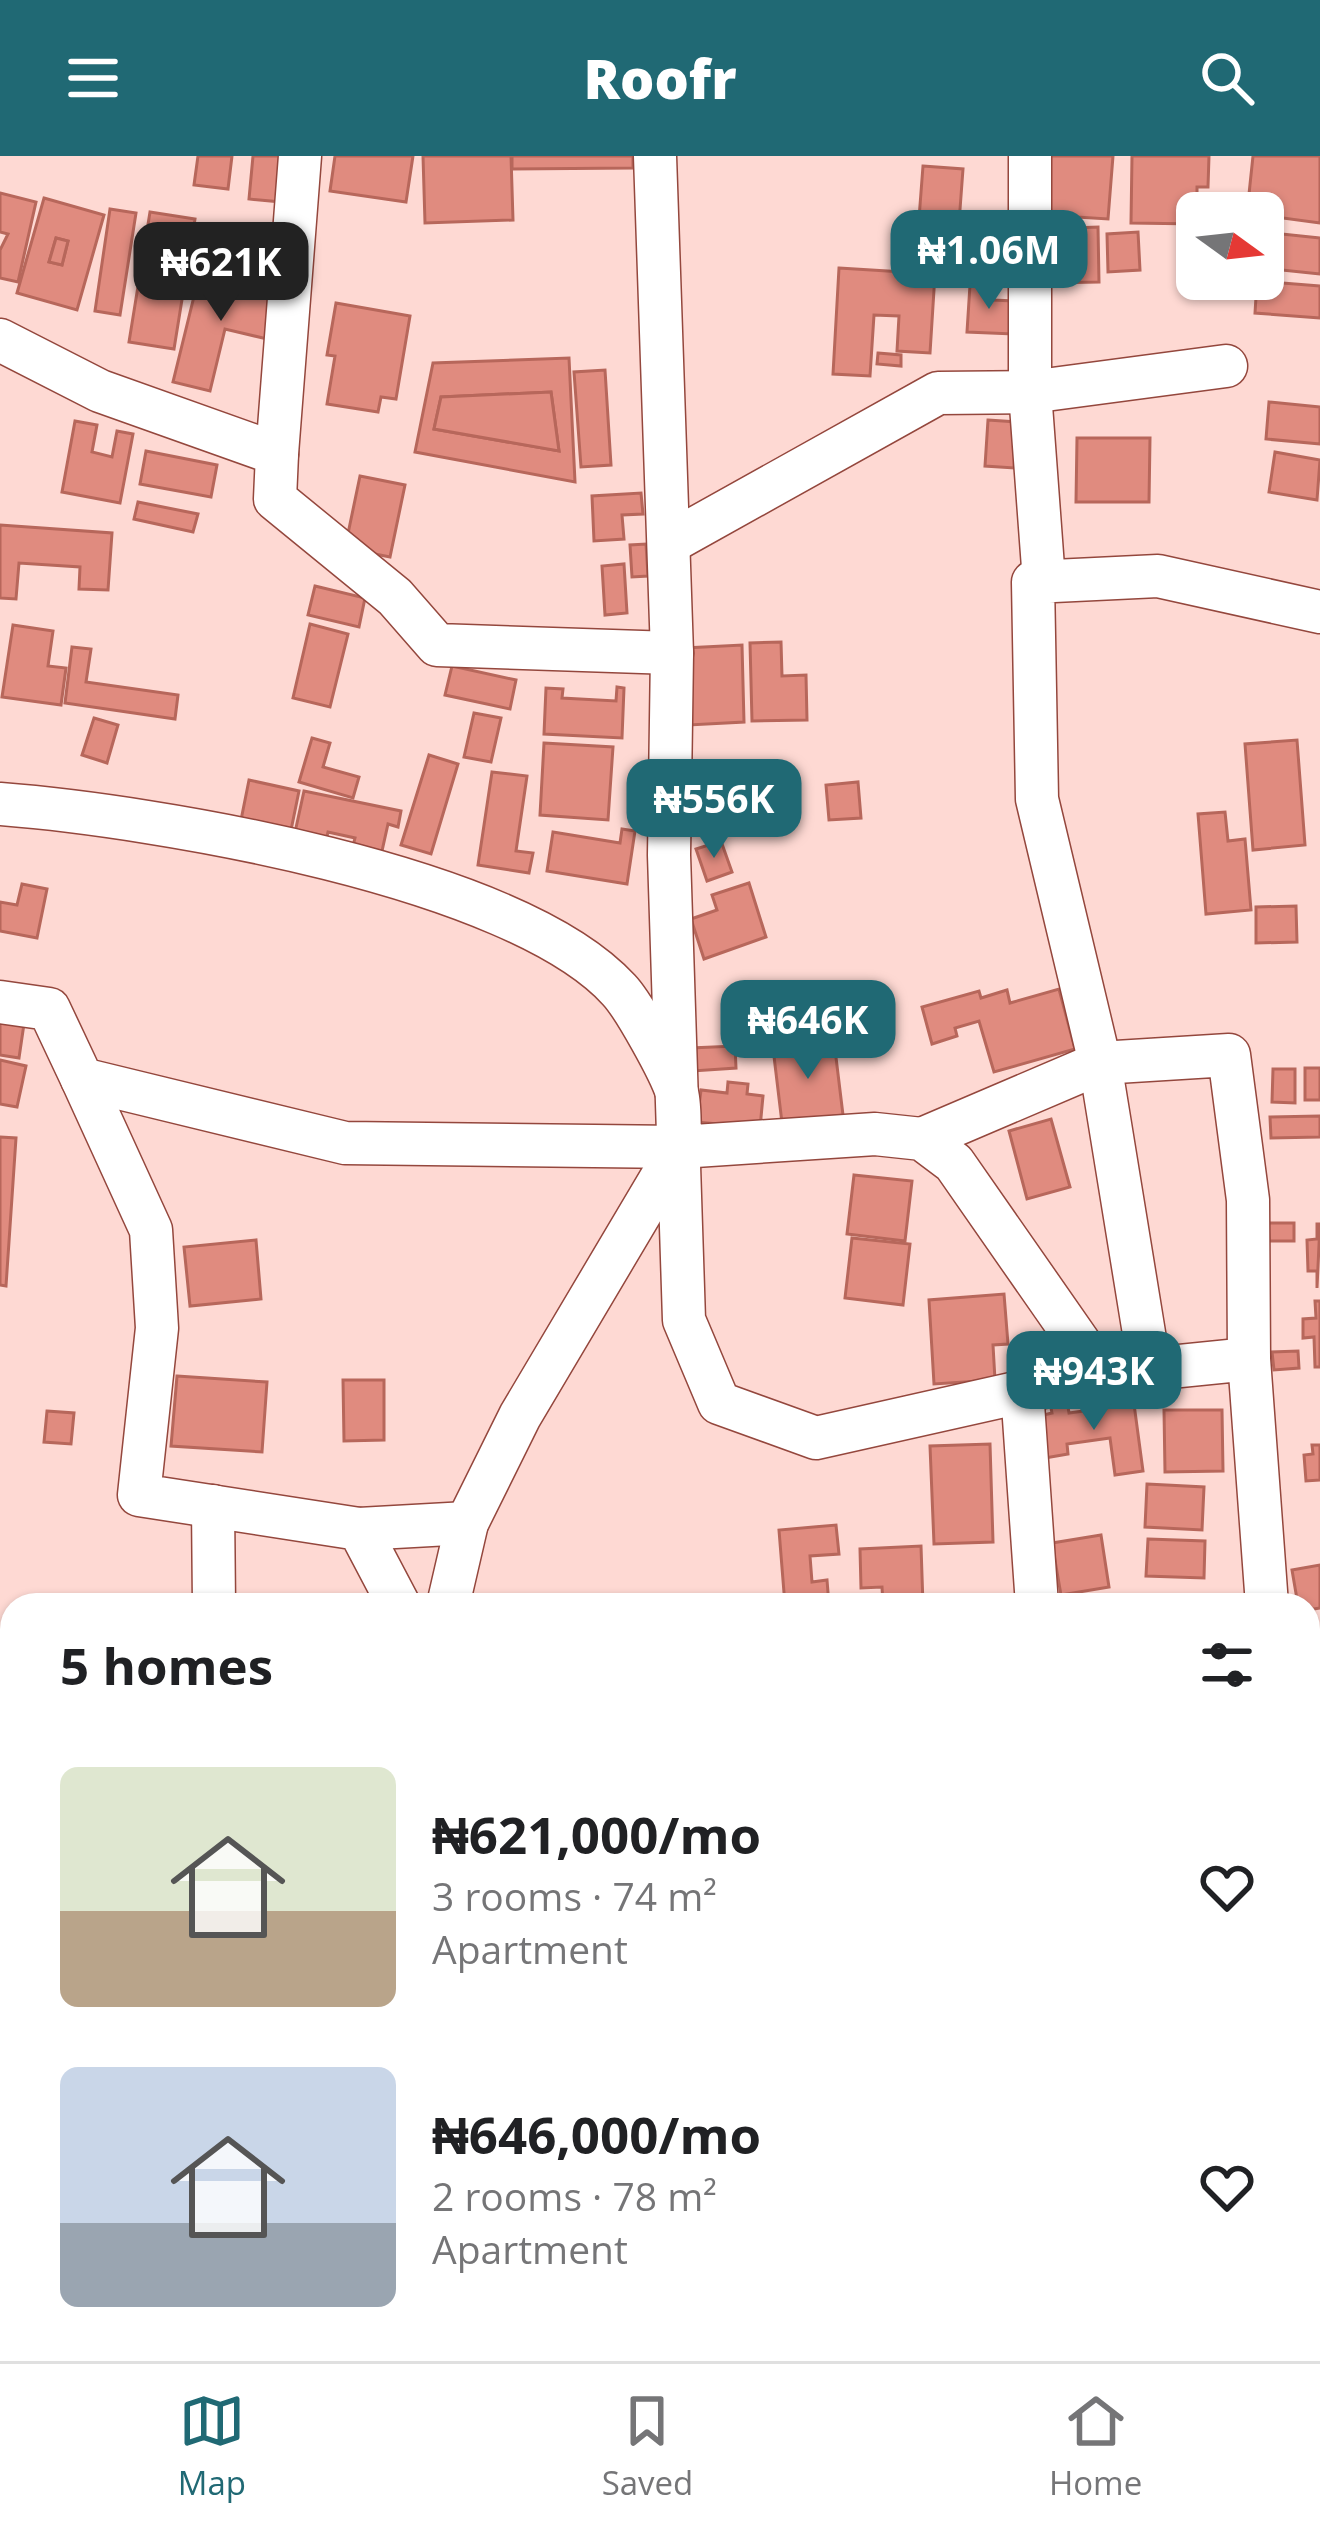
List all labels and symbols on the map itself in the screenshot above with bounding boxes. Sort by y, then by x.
north arrow [1176,192,1284,300]
pin: ₦1.06M [891,210,1087,312]
pin: ₦621K [137,222,305,324]
pin: ₦556K [630,759,798,861]
pin: ₦646K [724,980,892,1082]
pin: ₦943K [1010,1331,1178,1433]

